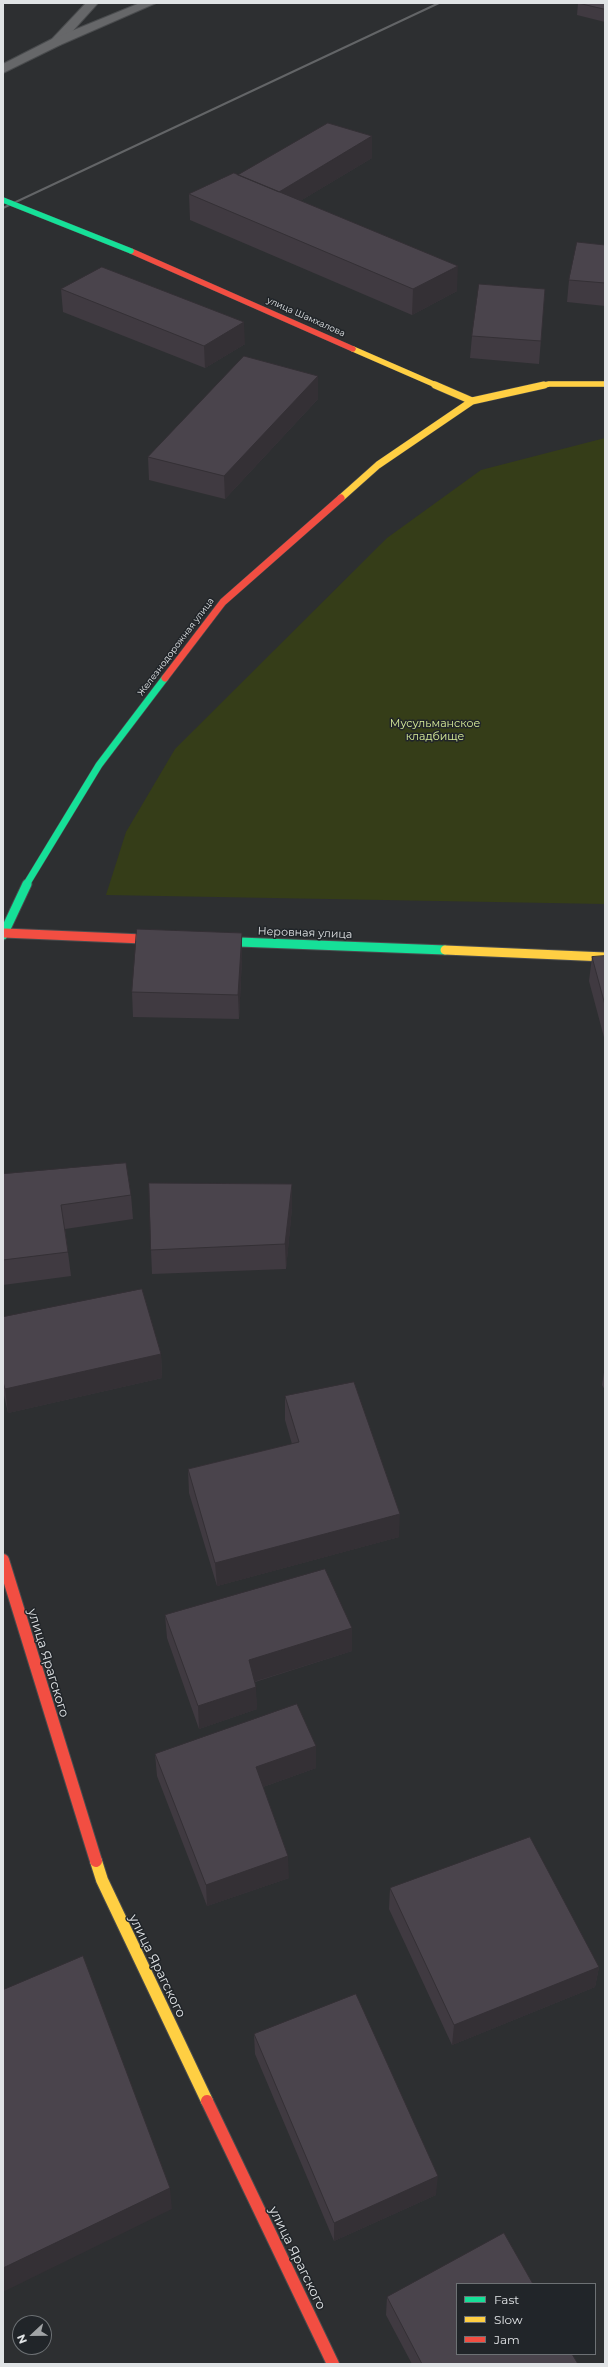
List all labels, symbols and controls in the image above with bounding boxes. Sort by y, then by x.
street label: улица Шамхалова [265,295,347,339]
street label: Железнодорожная улица [136,596,216,698]
park label: Мусульманское кладбище [390,717,480,743]
street label: Неровная улица [257,925,353,941]
street label: улица Ярагского [24,1607,72,1719]
street label: улица Ярагского [125,1912,189,2020]
street label: улица Ярагского [265,2204,329,2312]
legend [456,2283,596,2355]
text: Fast [494,2292,519,2307]
text: Slow [494,2312,523,2327]
north arrow [12,2315,52,2355]
text: N [14,2332,30,2346]
text: Jam [494,2332,520,2347]

